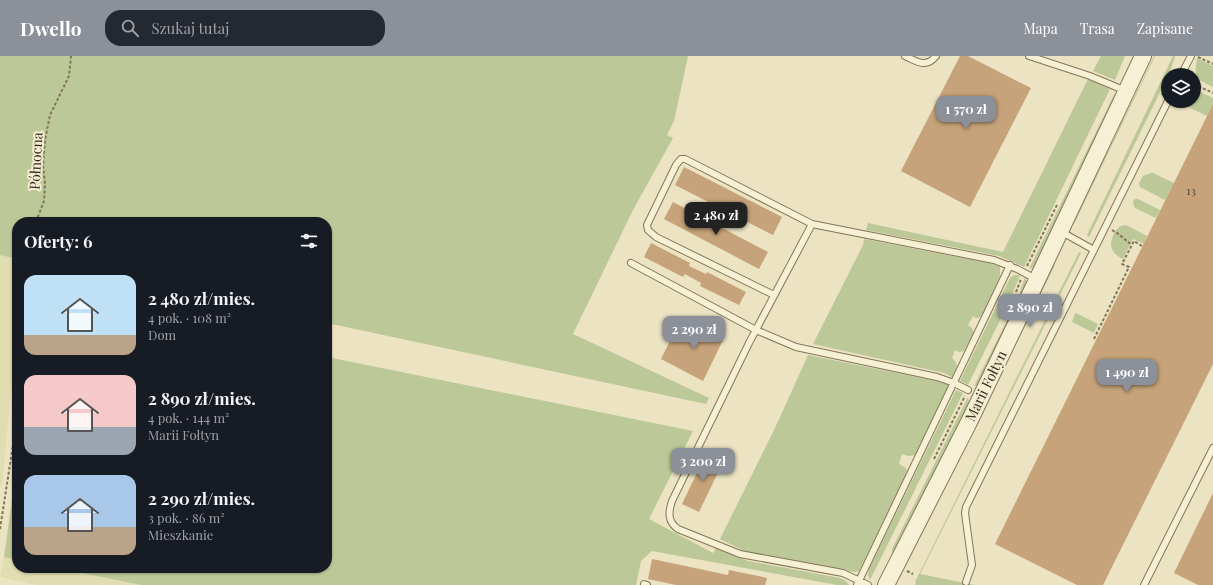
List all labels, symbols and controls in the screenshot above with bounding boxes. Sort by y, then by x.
search box [105,10,385,46]
text: Dwello [20,15,81,41]
icon: search [119,17,141,39]
text: Szukaj tutaj [151,18,229,38]
text: Mapa [1023,19,1058,38]
text: Trasa [1080,19,1115,38]
text: Zapisane [1137,19,1193,38]
map controls [1161,68,1201,108]
button: layers [1161,68,1201,108]
pin: 1 570 zł [925,96,1007,130]
text: 1 570 zł [945,100,987,117]
street label: Północna [25,132,46,190]
house number: 13 [1186,182,1196,198]
pin: 2 480 zł [675,202,757,236]
text: 2 480 zł [693,206,739,223]
text: Oferty: 6 [24,230,93,252]
icon: filters [298,230,320,252]
text: 2 480 zł/mies. [148,287,255,309]
icon: home [56,291,104,339]
pin: 2 890 zł [989,294,1071,328]
text: 2 890 zł [1007,298,1053,315]
text: 4 pok. · 108 m² [148,309,231,326]
pin: 2 290 zł [653,316,735,350]
text: 2 290 zł [671,320,717,337]
text: Dom [148,326,176,343]
street label: Marii Fołtyn [960,347,1011,424]
pin: 1 490 zł [1086,359,1168,393]
text: 1 490 zł [1105,363,1149,380]
text: 2 890 zł/mies. [148,387,256,409]
icon: home [56,391,104,439]
text: 4 pok. · 144 m² [148,409,229,426]
text: Marii Fołtyn [148,426,219,443]
pin: 3 200 zł [662,448,744,482]
text: 3 200 zł [680,452,726,469]
text: 2 290 zł/mies. [148,487,255,509]
icon: home [56,491,104,539]
text: 3 pok. · 86 m² [148,509,225,526]
text: Mieszkanie [148,526,213,543]

